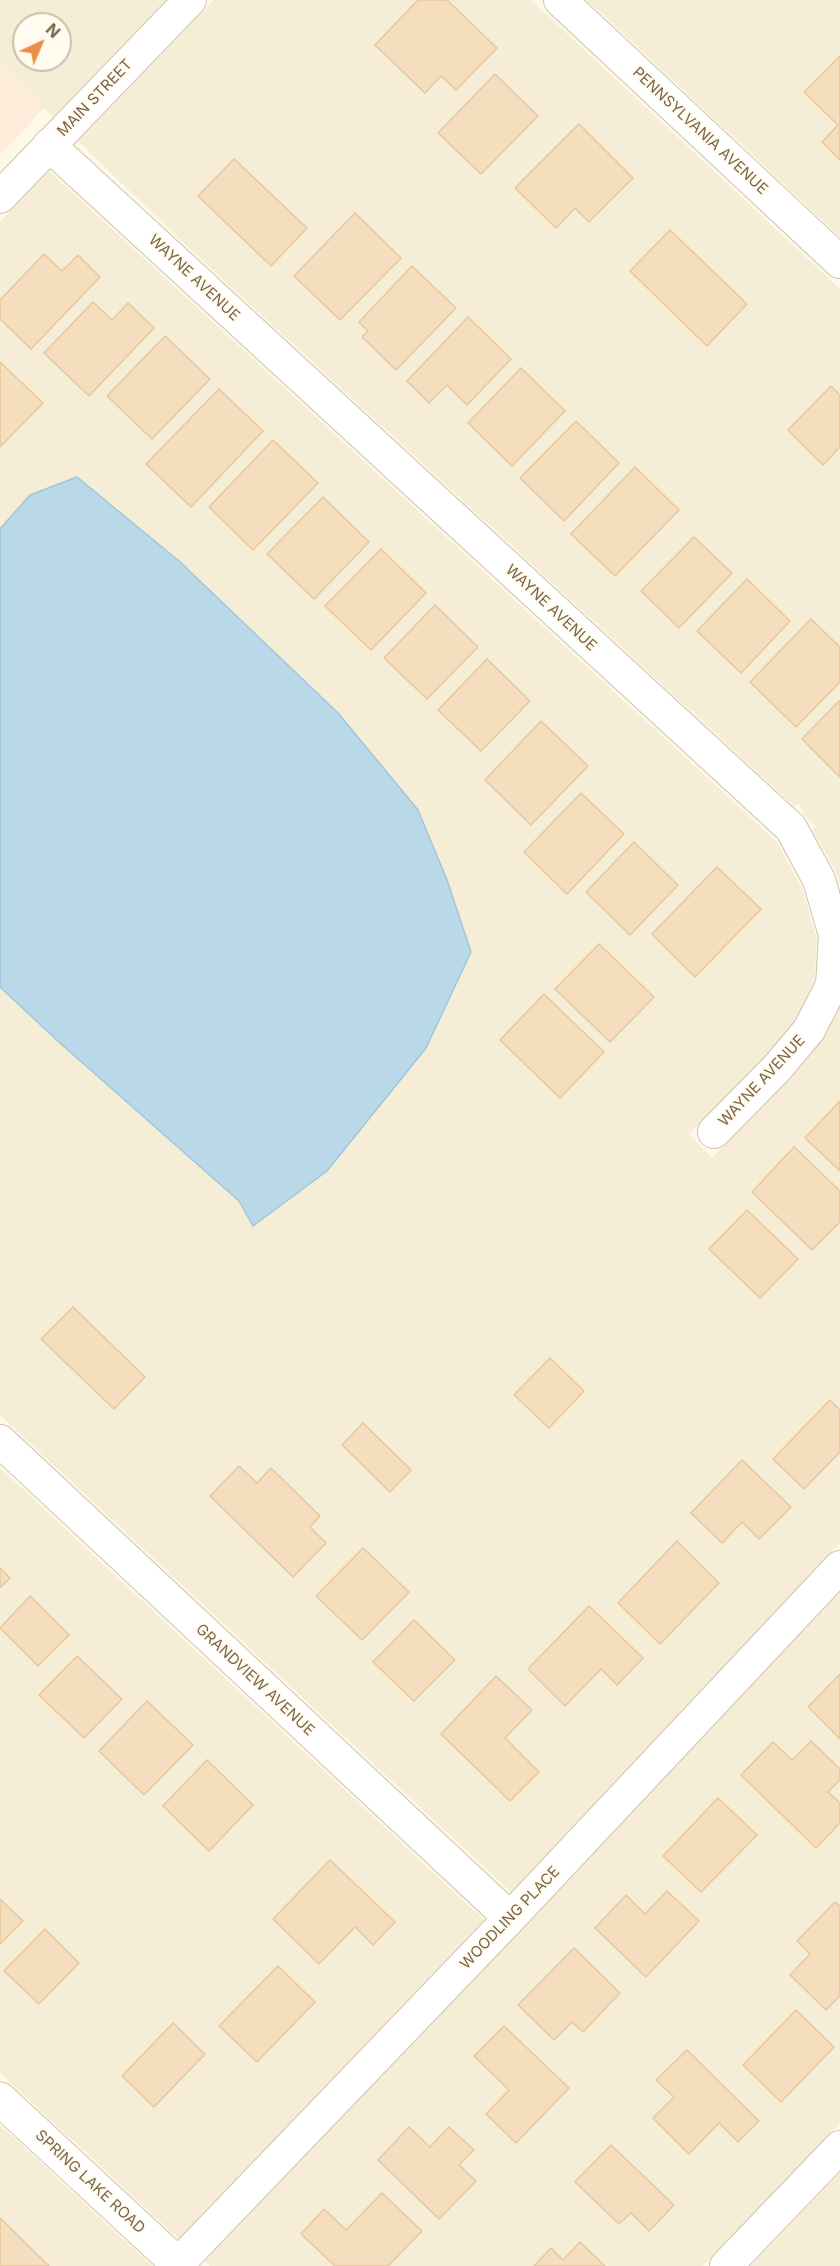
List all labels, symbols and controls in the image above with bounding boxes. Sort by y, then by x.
north arrow [12,12,72,72]
text: N [42,19,64,42]
street label: MAIN STREET [54,56,136,140]
street label: PENNSYLVANIA AVENUE [629,64,771,198]
street label: WAYNE AVENUE [145,231,243,325]
street label: WAYNE AVENUE [502,561,600,655]
street label: WAYNE AVENUE [715,1032,809,1130]
street label: GRANDVIEW AVENUE [192,1620,318,1740]
street label: WOODLING PLACE [456,1863,564,1973]
street label: SPRING LAKE ROAD [31,2126,149,2238]

